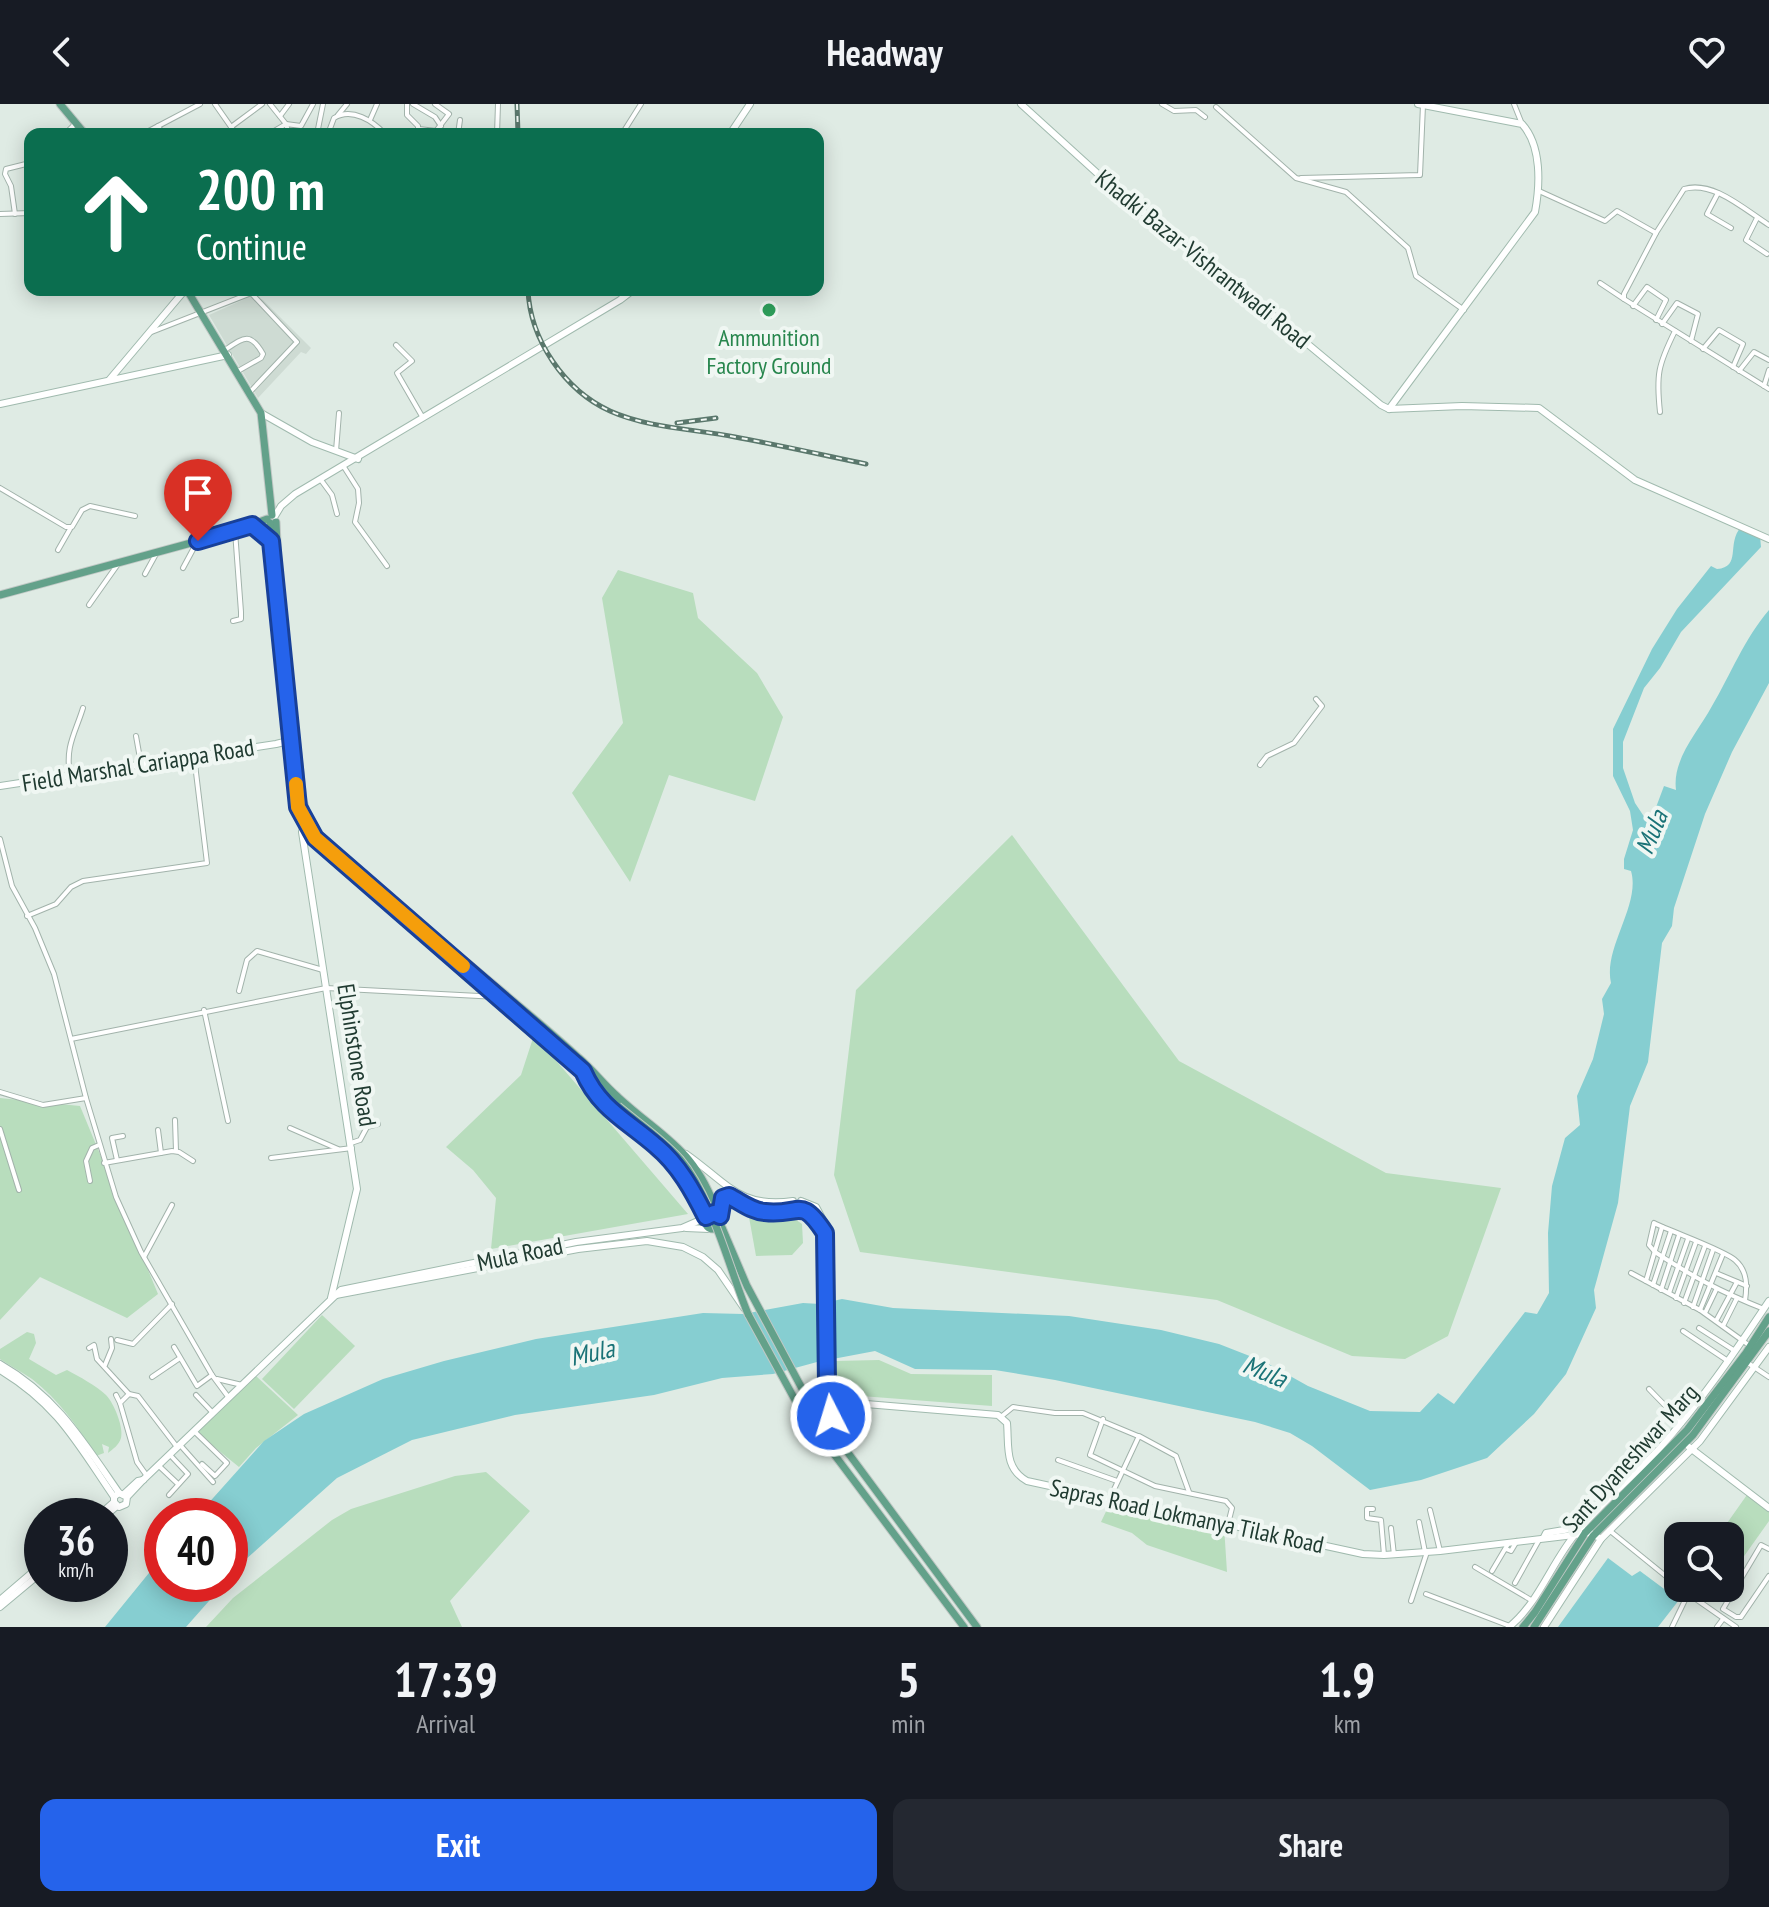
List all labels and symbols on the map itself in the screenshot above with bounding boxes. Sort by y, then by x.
street label: Khadki Bazar-Vishrantwadi Road [1089,163,1317,355]
marker: Ammunition Factory Ground [760,301,778,319]
place label: Ammunition Factory Ground [707,322,831,381]
pin [164,459,232,541]
street label: Field Marshal Cariappa Road [20,731,256,799]
water label: Mula [1627,804,1675,859]
street label: Elphinstone Road [330,981,384,1129]
street label: Mula Road [474,1230,566,1278]
water label: Mula [567,1331,619,1373]
water label: Mula [1238,1347,1293,1395]
position arrow [789,1374,873,1458]
street label: Sant Dyaneshwar Marg [1555,1377,1705,1539]
street label: Sapras Road Lokmanya Tilak Road [1047,1472,1327,1560]
speed limit sign: 40 [144,1498,248,1602]

